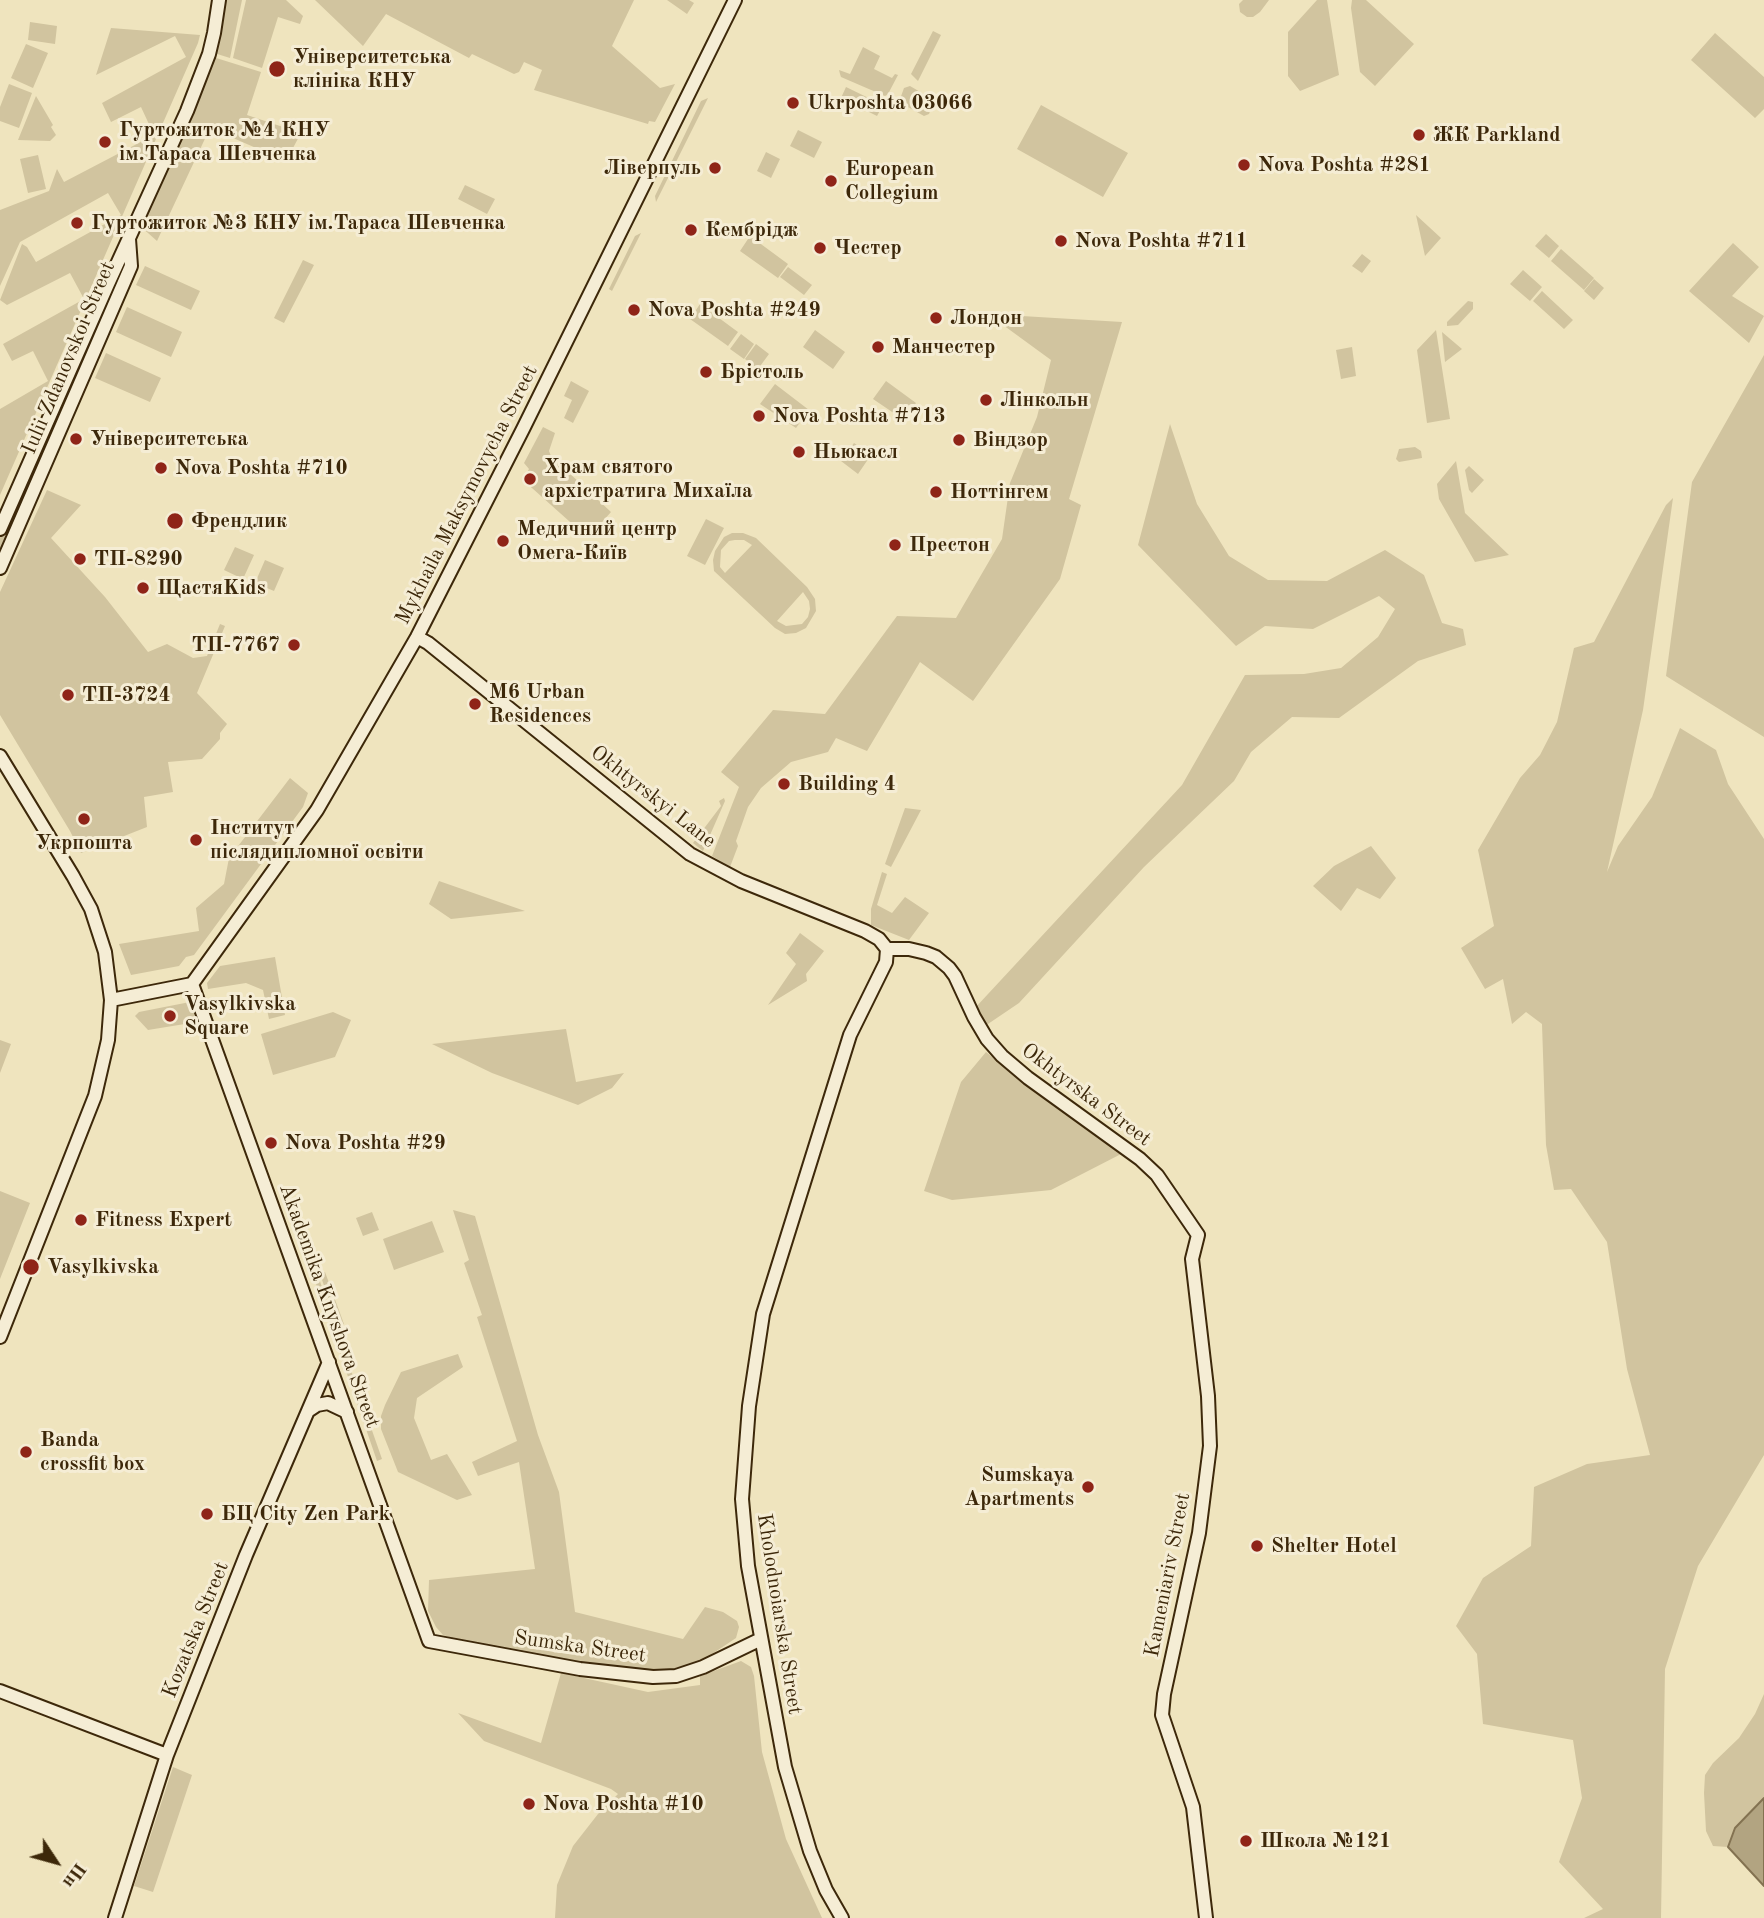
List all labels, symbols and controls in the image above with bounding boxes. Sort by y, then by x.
place label: Університетська клініка КНУ [293,44,451,94]
marker: Університетська клініка КНУ [267,59,287,79]
place label: Ukrposhta 03066 [807,90,972,116]
marker: Ukrposhta 03066 [785,95,801,111]
place label: Гуртожиток №4 КНУ ім.Тараса Шевченка [119,117,330,167]
place label: ЖК Parkland [1433,122,1560,148]
marker: ЖК Parkland [1411,127,1427,143]
marker: Гуртожиток №4 КНУ ім.Тараса Шевченка [97,134,113,150]
place label: Nova Poshta #281 [1258,152,1431,178]
place label: Ліверпуль [604,155,701,181]
place label: European Collegium [845,156,938,206]
marker: Nova Poshta #281 [1236,157,1252,173]
marker: Ліверпуль [707,160,723,176]
marker: European Collegium [823,173,839,189]
place label: Гуртожиток №3 КНУ ім.Тараса Шевченка [91,210,505,236]
marker: Гуртожиток №3 КНУ ім.Тараса Шевченка [69,215,85,231]
place label: Кембрідж [705,217,798,243]
marker: Кембрідж [683,222,699,238]
place label: Nova Poshta #711 [1075,228,1248,254]
marker: Nova Poshta #711 [1053,233,1069,249]
place label: Честер [834,235,902,261]
marker: Честер [812,240,828,256]
street label: Iulii Zdanovskoi Street [17,258,121,458]
place label: Nova Poshta #249 [648,297,821,323]
marker: Nova Poshta #249 [626,302,642,318]
place label: Лондон [950,305,1022,331]
marker: Лондон [928,310,944,326]
place label: Манчестер [892,334,995,360]
marker: Манчестер [870,339,886,355]
place label: Брістоль [720,359,804,385]
street label: Mykhaila Maksymovycha Street [390,361,544,629]
marker: Брістоль [698,364,714,380]
place label: Лінкольн [1000,387,1089,413]
marker: Лінкольн [978,392,994,408]
place label: Nova Poshta #713 [773,403,946,429]
marker: Nova Poshta #713 [751,408,767,424]
place label: Університетська [90,426,248,452]
place label: Віндзор [973,427,1048,453]
marker: Університетська [68,431,84,447]
marker: Віндзор [951,432,967,448]
place label: Ньюкасл [813,439,898,465]
marker: Ньюкасл [791,444,807,460]
place label: Храм святого архістратига Михаїла [544,454,753,504]
place label: Nova Poshta #710 [175,455,348,481]
marker: Nova Poshta #710 [153,460,169,476]
marker: Храм святого архістратига Михаїла [522,471,538,487]
place label: Ноттінгем [950,479,1049,505]
marker: Ноттінгем [928,484,944,500]
place label: Френдлик [191,508,287,534]
marker: Френдлик [165,511,185,531]
place label: Медичний центр Омега-Київ [517,516,677,566]
place label: Престон [909,532,990,558]
marker: Медичний центр Омега-Київ [495,533,511,549]
marker: Престон [887,537,903,553]
place label: ТП-8290 [94,546,183,572]
marker: ТП-8290 [72,551,88,567]
place label: ЩастяKids [157,575,266,601]
marker: ЩастяKids [135,580,151,596]
place label: ТП-7767 [191,632,280,658]
marker: ТП-7767 [286,637,302,653]
place label: M6 Urban Residences [489,679,591,729]
place label: ТП-3724 [82,682,171,708]
marker: ТП-3724 [60,687,76,703]
marker: M6 Urban Residences [467,696,483,712]
street label: Okhtyrskyi Lane [585,740,721,854]
place label: Building 4 [798,771,896,797]
marker: Building 4 [776,776,792,792]
marker: Укрпошта [76,811,92,827]
place label: Інститут післядипломної освіти [210,815,424,865]
place label: Укрпошта [36,830,132,856]
marker: Інститут післядипломної освіти [188,832,204,848]
place label: Vasylkivska Square [184,991,296,1041]
marker: Vasylkivska Square [162,1008,178,1024]
street label: Okhtyrska Street [1016,1038,1156,1152]
place label: Nova Poshta #29 [285,1130,446,1156]
marker: Nova Poshta #29 [263,1135,279,1151]
street label: Akademika Knyshova Street [273,1180,385,1432]
place label: Fitness Expert [95,1207,232,1233]
marker: Fitness Expert [73,1212,89,1228]
place label: Vasylkivska [47,1254,159,1280]
marker: Vasylkivska [21,1257,41,1277]
place label: Banda crossfit box [40,1427,145,1477]
marker: Banda crossfit box [18,1444,34,1460]
place label: Sumskaya Apartments [964,1462,1074,1512]
marker: Sumskaya Apartments [1080,1479,1096,1495]
street label: Kameniariv Street [1140,1491,1196,1659]
place label: БЦ City Zen Park [221,1501,390,1527]
marker: БЦ City Zen Park [199,1506,215,1522]
street label: Kholodnoiarska Street [751,1512,807,1716]
place label: Shelter Hotel [1271,1533,1397,1559]
marker: Shelter Hotel [1249,1538,1265,1554]
street label: Kozatska Street [157,1558,235,1702]
street label: Sumska Street [512,1625,648,1669]
place label: Nova Poshta #10 [543,1791,704,1817]
marker: Nova Poshta #10 [521,1796,537,1812]
north arrow [21,1827,91,1897]
place label: Школа №121 [1260,1828,1391,1854]
marker: Школа №121 [1238,1833,1254,1849]
text: Пн [58,1858,89,1891]

